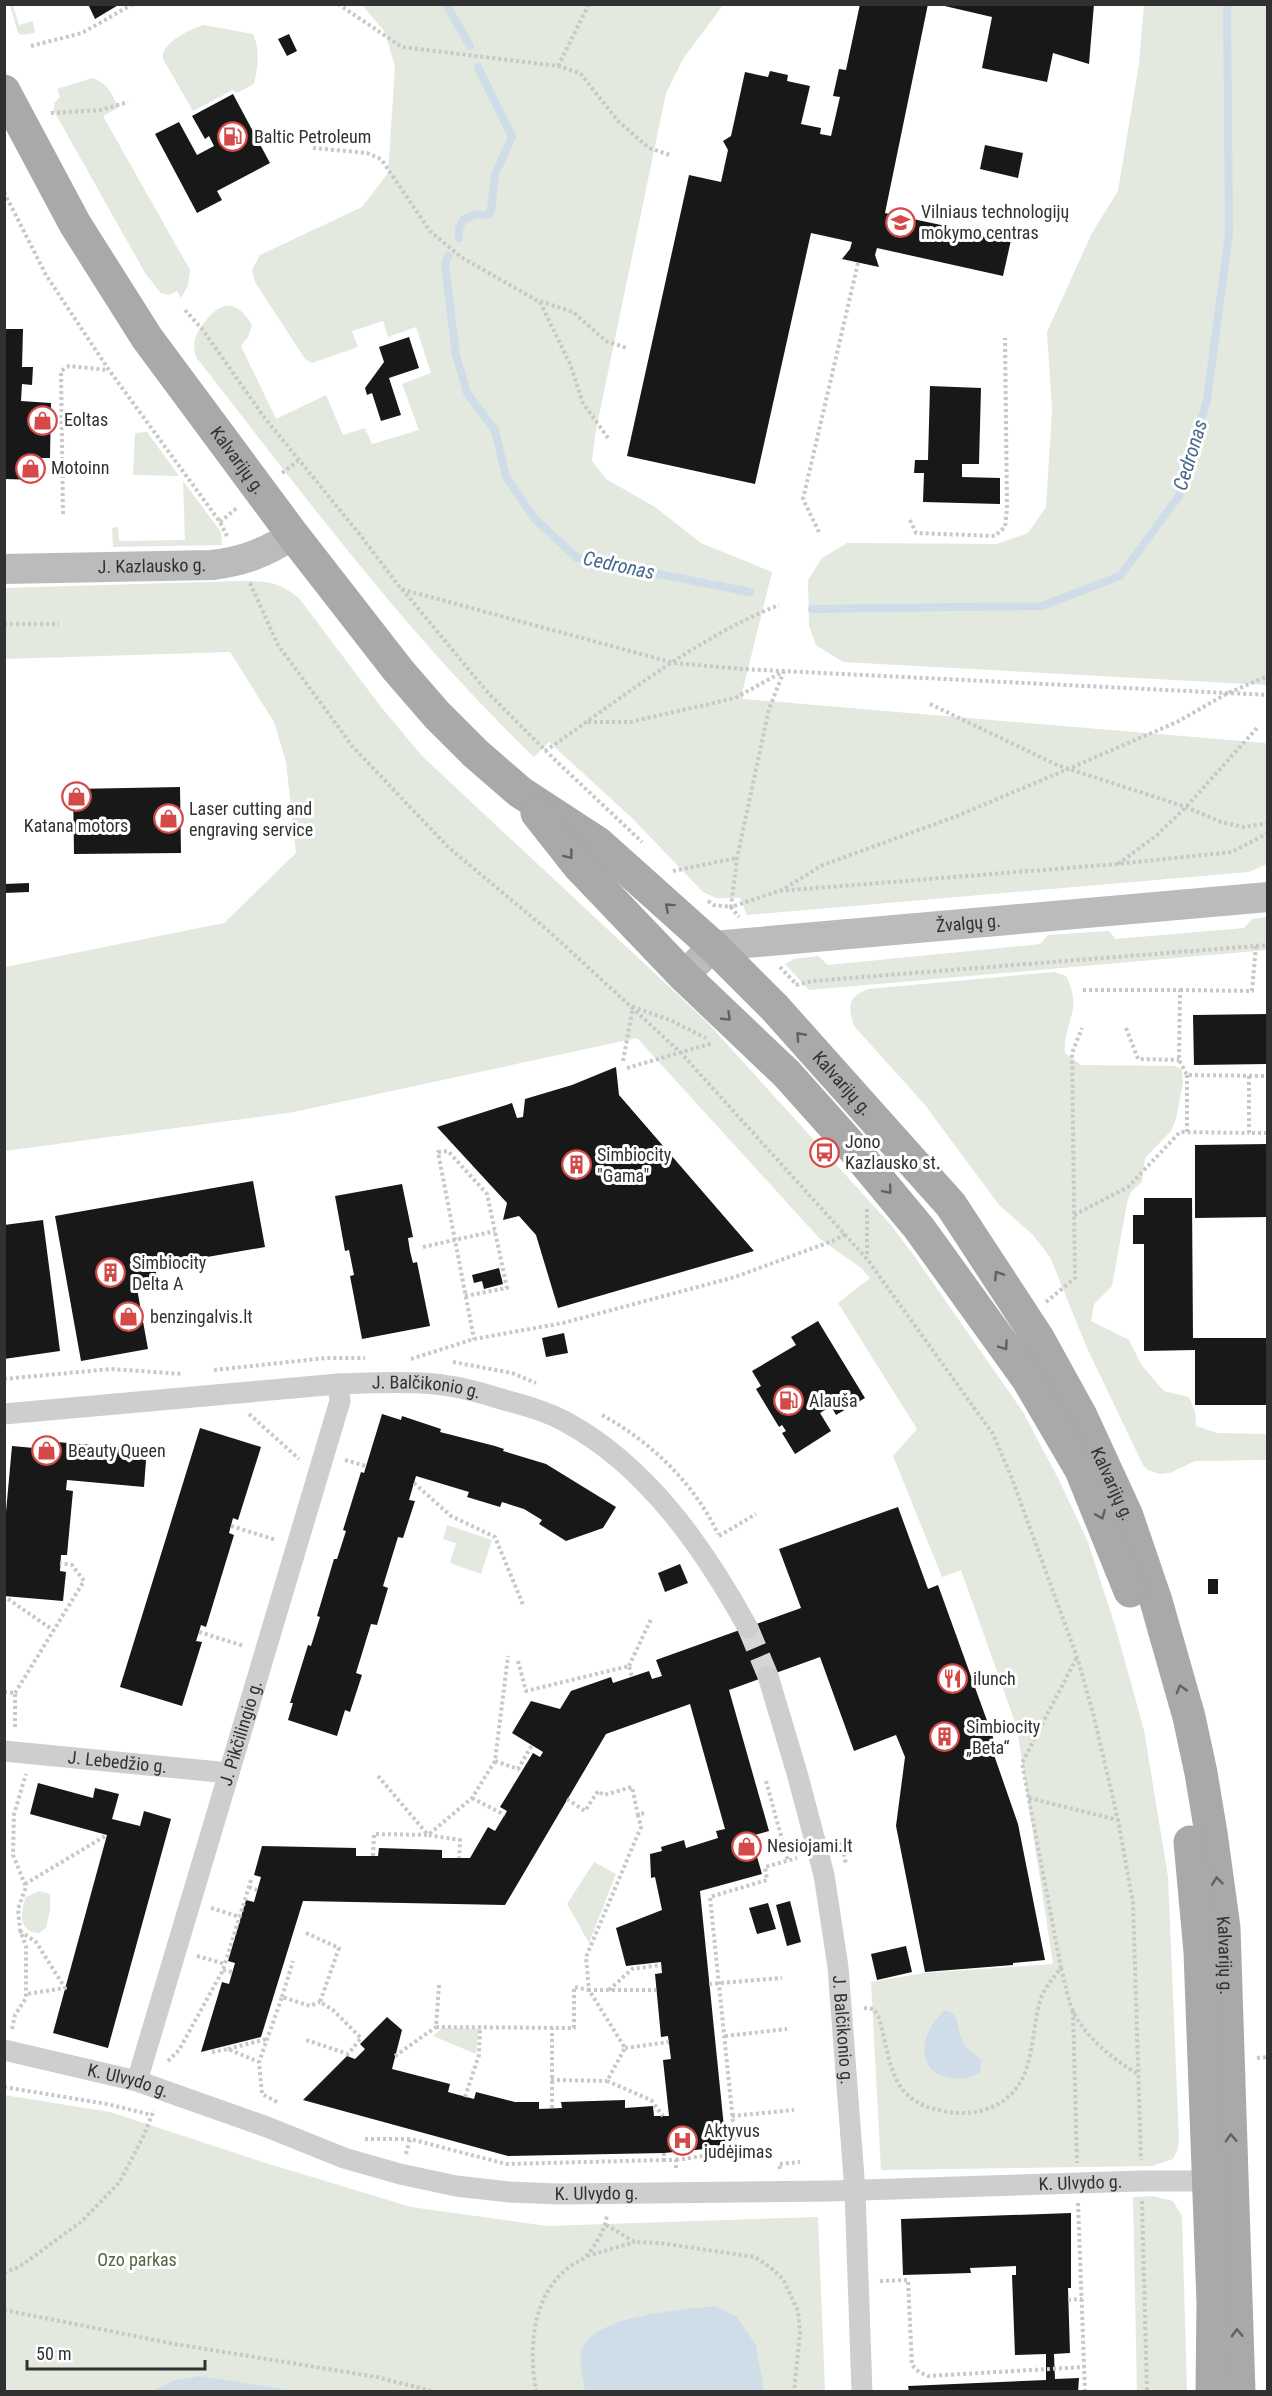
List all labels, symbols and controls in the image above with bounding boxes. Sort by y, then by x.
fuel station icon: Baltic Petroleum [217,121,249,153]
place label: Baltic Petroleum [254,126,371,147]
place label: Vilniaus technologijų mokymo centras [921,201,1069,243]
school or university icon: Vilniaus technologijų mokymo centras [884,206,916,238]
shop icon: Eoltas [27,404,59,436]
place label: Eoltas [64,409,108,430]
water label: Cedronas [1168,417,1212,493]
street label: Kalvarijų g. [206,422,270,498]
shop icon: Motoinn [14,452,46,484]
place label: Motoinn [51,457,109,478]
water label: Cedronas [581,546,657,584]
street label: J. Kazlausko g. [97,554,206,577]
shop icon: Katana motors [60,781,92,813]
place label: Laser cutting and engraving service [189,798,313,840]
shop icon: Laser cutting and engraving service [152,803,184,835]
place label: Katana motors [24,815,128,836]
one-way arrow [562,848,573,859]
one-way arrow [665,903,676,914]
street label: Žvalgų g. [935,910,1001,936]
one-way arrow [719,1009,730,1020]
one-way arrow [796,1032,807,1042]
street label: Kalvarijų g. [809,1047,877,1119]
place label: Jono Kazlausko st. [845,1131,941,1173]
bus stop icon: Jono Kazlausko st. [808,1136,840,1168]
place label: Simbiocity "Gama" [597,1144,672,1186]
building icon: Simbiocity "Gama" [560,1149,592,1181]
one-way arrow [880,1183,891,1194]
place label: Simbiocity Delta A [132,1252,207,1294]
building icon: Simbiocity Delta A [95,1257,127,1289]
one-way arrow [994,1271,1005,1282]
shop icon: benzingalvis.lt [113,1301,145,1333]
place label: benzingalvis.lt [150,1306,253,1327]
one-way arrow [997,1340,1008,1351]
street label: J. Balčikonio g. [372,1371,483,1402]
fuel station icon: Alauša [772,1385,804,1417]
place label: Alauša [809,1390,858,1411]
shop icon: Beauty Queen [31,1435,63,1467]
place label: Beauty Queen [68,1440,166,1461]
street label: Kalvarijų g. [1087,1444,1139,1523]
one-way arrow [1094,1509,1106,1520]
restaurant icon: ilunch [936,1663,968,1695]
place label: ilunch [973,1668,1016,1689]
street label: J. Pikčilingio g. [215,1678,266,1788]
one-way arrow [1176,1684,1188,1695]
place label: Simbiocity „Beta“ [966,1716,1041,1758]
building icon: Simbiocity „Beta“ [929,1721,961,1753]
street label: J. Lebedžio g. [67,1746,168,1777]
shop icon: Nesiojami.lt [730,1830,762,1862]
place label: Nesiojami.lt [767,1835,853,1856]
one-way arrow [1212,1876,1224,1885]
street label: Kalvarijų g. [1212,1915,1237,1995]
street label: J. Balčikonio g. [829,1975,858,2085]
street label: K. Ulvydo g. [86,2059,172,2102]
place label: Aktyvus judėjimas [703,2120,773,2162]
hospital icon: Aktyvus judėjimas [667,2125,699,2157]
one-way arrow [1225,2134,1237,2143]
street label: K. Ulvydo g. [1038,2171,1123,2194]
street label: K. Ulvydo g. [555,2182,639,2204]
park label: Ozo parkas [97,2249,177,2270]
one-way arrow [1231,2329,1244,2338]
scale bar [27,2333,206,2371]
text: 50 m [36,2343,71,2364]

